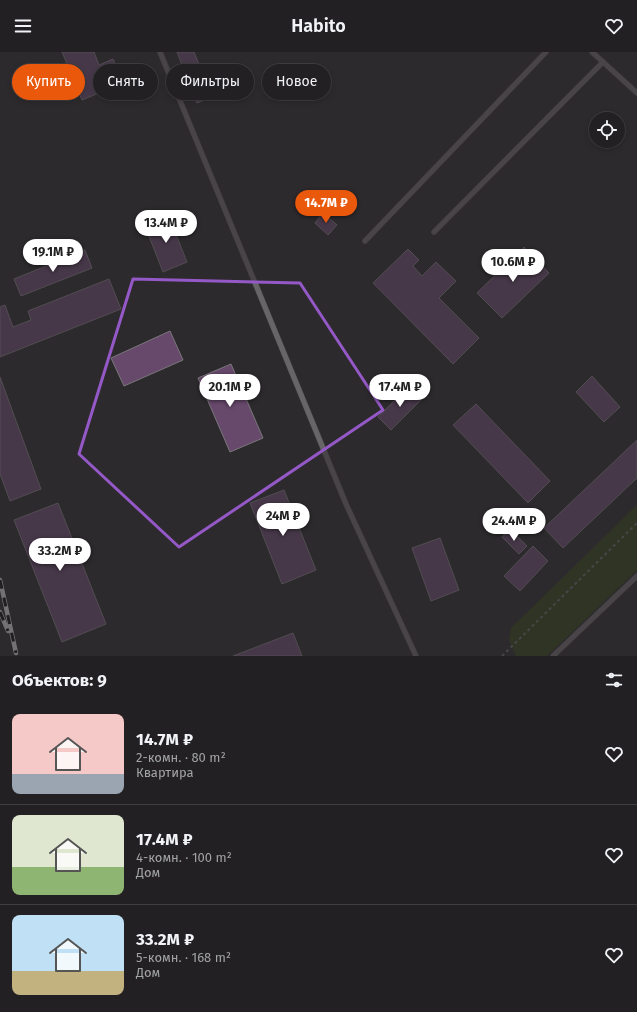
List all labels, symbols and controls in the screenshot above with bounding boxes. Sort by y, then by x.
icon: menu [12,15,34,37]
text: Habito [291,15,346,37]
icon: heart [603,15,625,37]
chip: Купить [12,64,85,100]
chip: Снять [93,64,158,100]
chip: Фильтры [166,64,254,100]
chip: Новое [262,64,331,100]
map controls [589,112,625,148]
button: locate [589,112,625,148]
pin: 14.7M ₽ [289,190,363,224]
text: 14.7M ₽ [304,195,348,210]
pin: 13.4M ₽ [129,210,203,244]
text: 13.4M ₽ [144,215,188,230]
pin: 19.1M ₽ [16,239,90,273]
text: 19.1M ₽ [32,244,74,259]
pin: 10.6M ₽ [476,249,550,283]
text: 10.6M ₽ [491,254,536,269]
pin: 20.1M ₽ [193,374,267,408]
pin: 17.4M ₽ [363,374,437,408]
text: 20.1M ₽ [208,379,252,394]
text: 17.4M ₽ [378,379,422,394]
pin: 24M ₽ [255,503,311,537]
text: 24M ₽ [266,508,300,523]
pin: 24.4M ₽ [477,508,551,542]
text: 24.4M ₽ [492,513,536,528]
pin: 33.2M ₽ [23,538,97,572]
text: 33.2M ₽ [38,543,82,558]
icon: filters [603,669,625,691]
text: Объектов: 9 [12,670,107,691]
text: 14.7M ₽ [136,729,193,750]
icon: home [44,730,92,778]
icon: heart [603,743,625,765]
text: 2-комн. · 80 m² [136,750,226,765]
text: Квартира [136,765,194,780]
text: 17.4M ₽ [136,829,193,850]
icon: home [44,831,92,879]
icon: heart [603,844,625,866]
text: 4-комн. · 100 m² [136,850,232,865]
text: Дом [136,865,160,880]
text: 33.2M ₽ [136,929,194,950]
icon: home [44,931,92,979]
icon: heart [603,944,625,966]
text: 5-комн. · 168 m² [136,950,231,965]
text: Дом [136,965,160,980]

